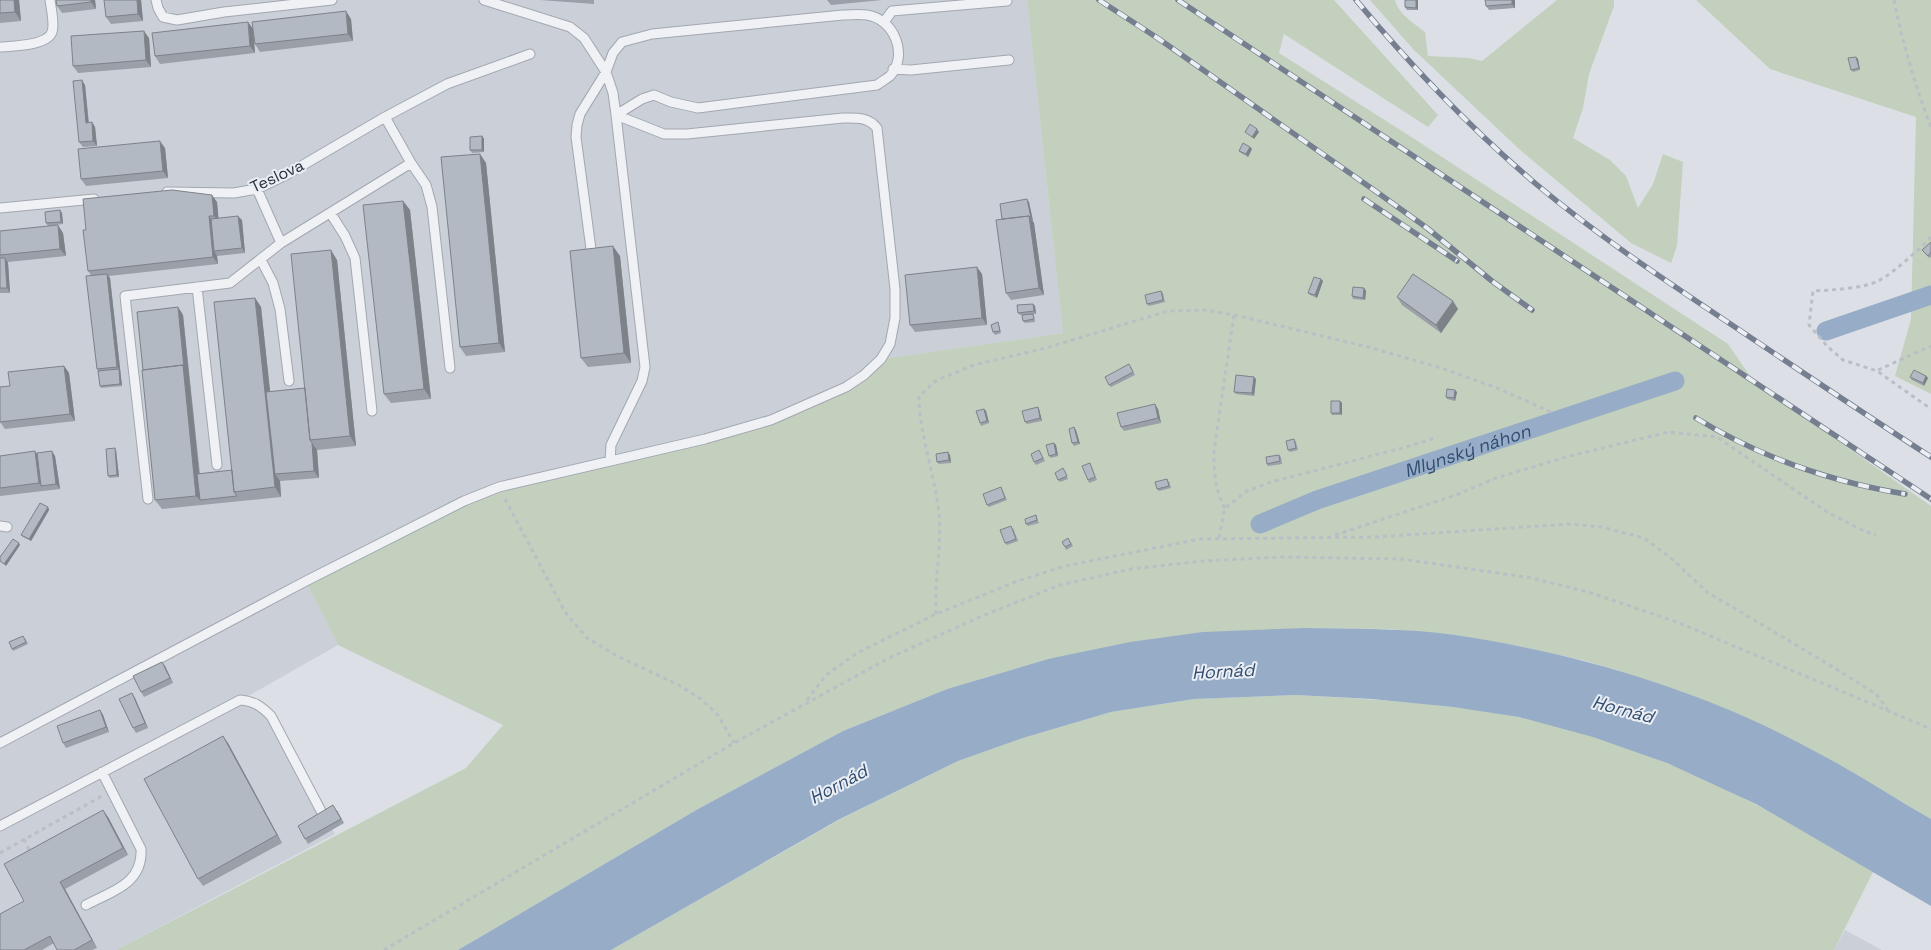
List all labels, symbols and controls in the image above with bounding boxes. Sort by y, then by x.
street label: Teslova [247,154,307,198]
water label: Mlynský náhon [1401,418,1534,482]
water label: Hornád [1191,658,1257,684]
water label: Hornád [1590,690,1658,729]
water label: Hornád [805,758,873,809]

